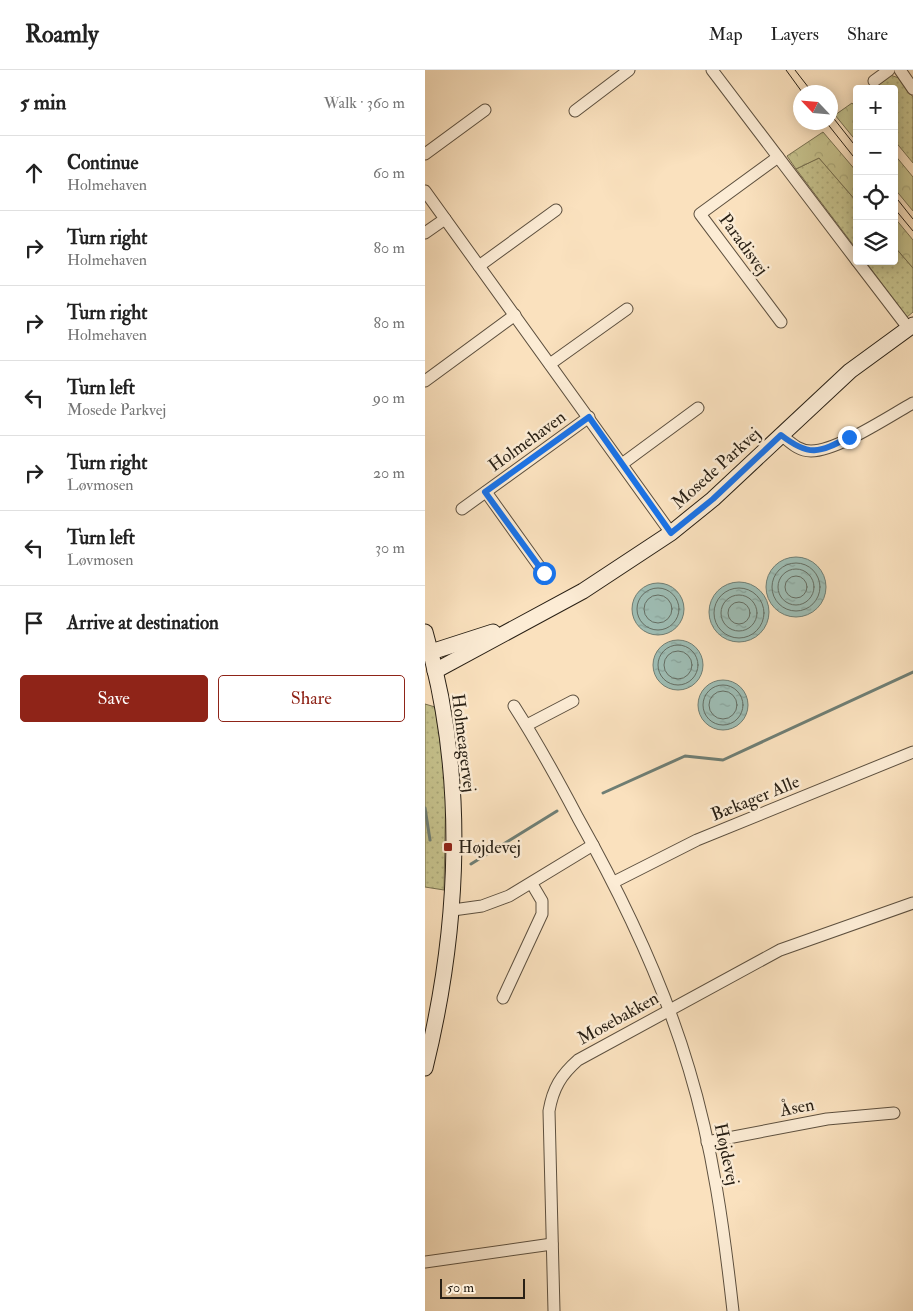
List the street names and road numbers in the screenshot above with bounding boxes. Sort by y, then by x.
street label: Paradisvej [714,209,774,280]
street label: Holmehaven [484,406,571,477]
street label: Mosede Parkvej [667,422,766,514]
street label: Holmeagervej [446,692,481,794]
street label: Bækager Alle [708,770,803,827]
street label: Mosebakken [574,987,663,1050]
street label: Åsen [777,1093,816,1122]
street label: Højdevej [709,1121,744,1187]

